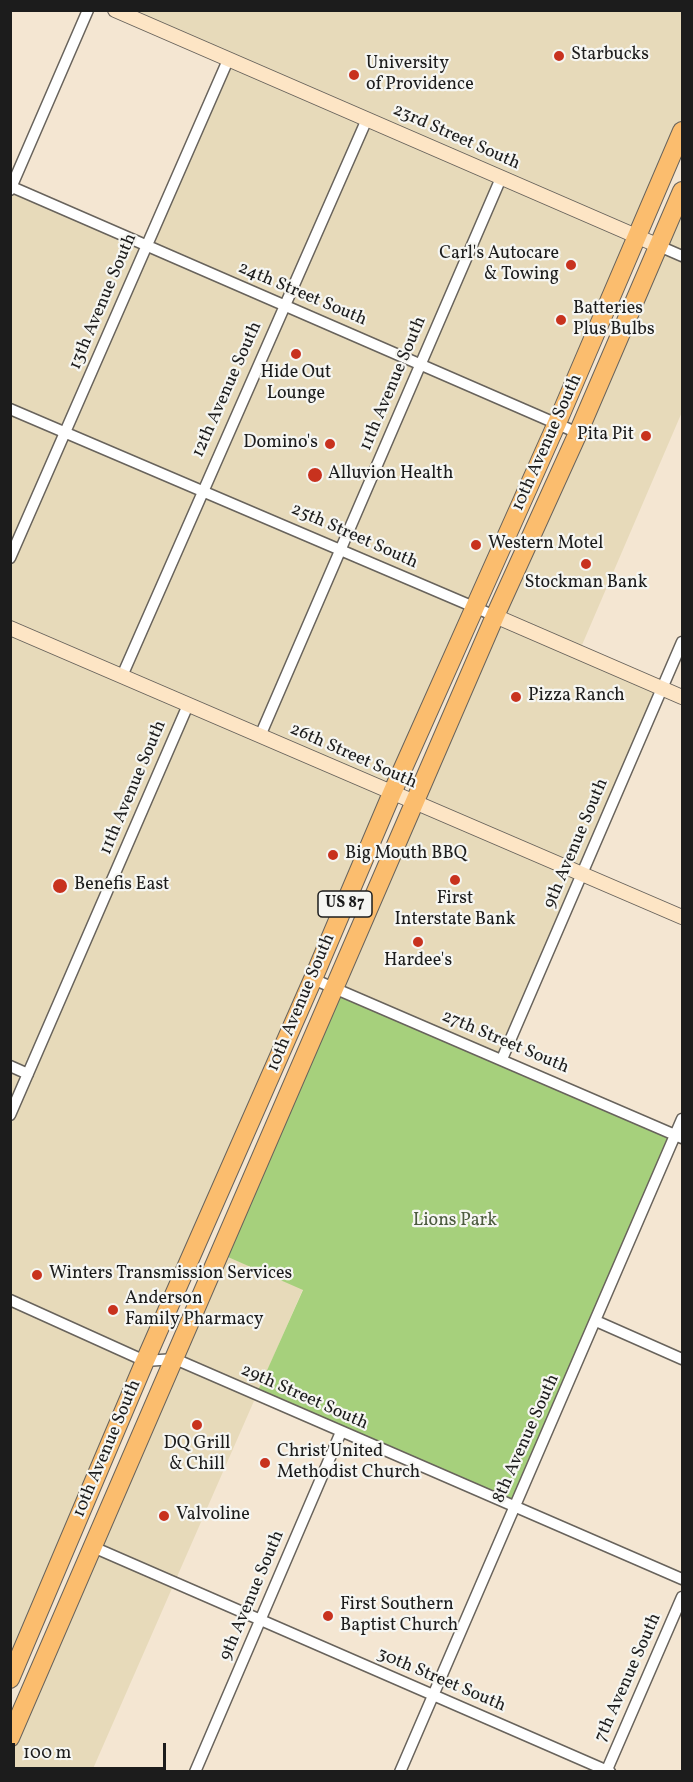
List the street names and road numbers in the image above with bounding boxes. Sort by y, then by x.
street label: 23rd Street South [389,100,523,176]
street label: 13th Avenue South [66,231,142,373]
street label: 24th Street South [234,258,370,332]
street label: 11th Avenue South [356,314,432,454]
street label: 12th Avenue South [188,319,268,461]
street label: 10th Avenue South [508,371,588,515]
street label: 25th Street South [287,499,421,575]
street label: 11th Avenue South [96,718,172,858]
street label: 26th Street South [286,719,420,795]
street label: 9th Avenue South [540,776,614,912]
road number: US 87 [318,891,372,917]
street label: 10th Avenue South [263,931,341,1075]
street label: 27th Street South [438,1006,572,1080]
street label: 29th Street South [237,1360,371,1436]
street label: 8th Avenue South [489,1371,565,1507]
street label: 10th Avenue South [69,1377,147,1521]
street label: 9th Avenue South [216,1528,290,1664]
street label: 7th Avenue South [591,1610,667,1746]
street label: 30th Street South [373,1644,509,1718]

